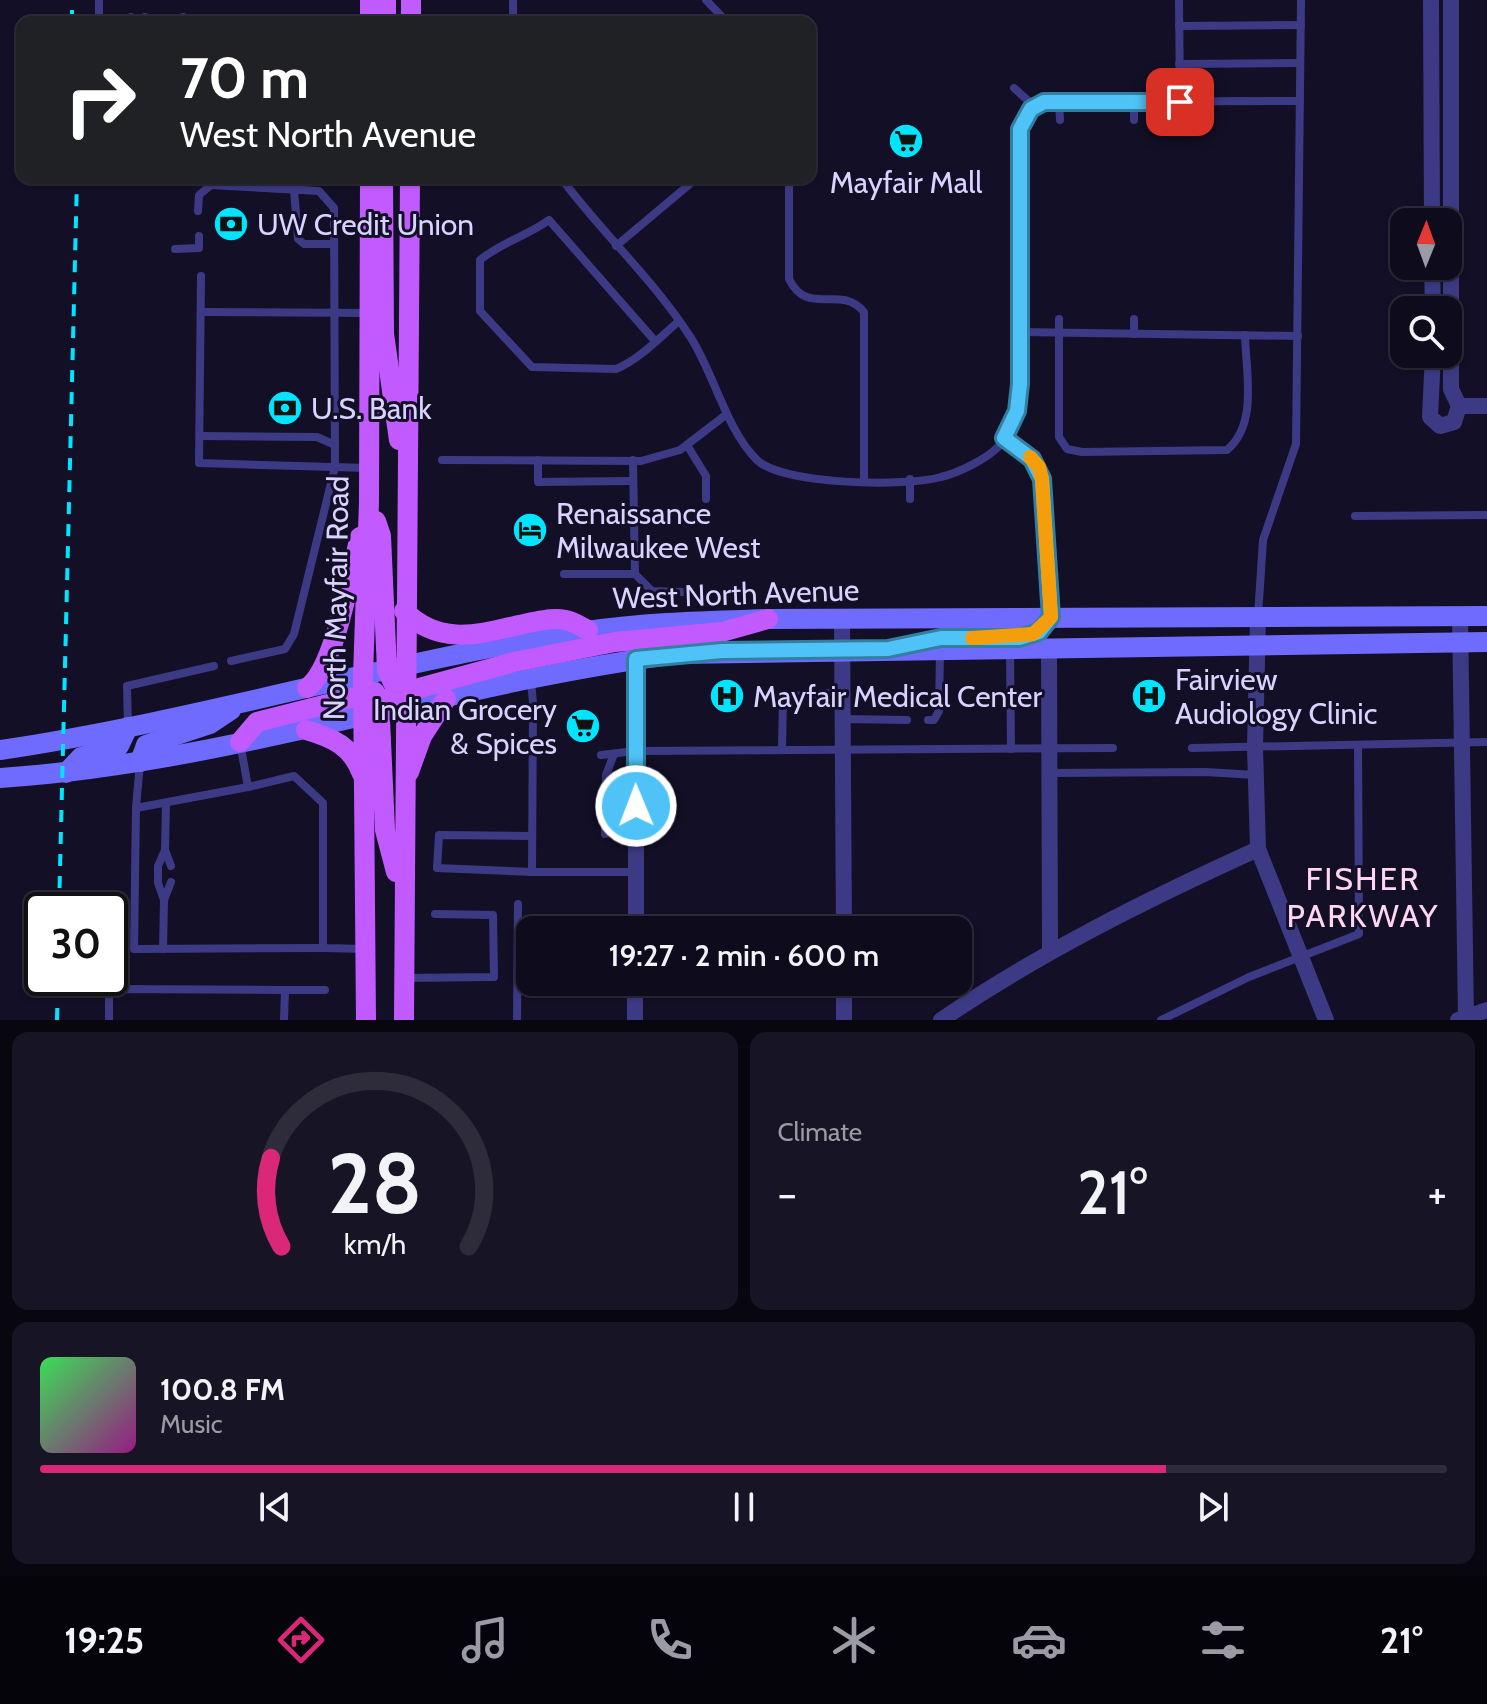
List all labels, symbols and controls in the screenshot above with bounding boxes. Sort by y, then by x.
text: 70 m [180,44,309,112]
icon: right [48,48,152,152]
pin [1146,68,1214,136]
icon: arrive [1158,80,1202,124]
text: West North Avenue [180,112,476,156]
supermarket icon: Mayfair Mall [887,122,925,160]
place label: Mayfair Mall [830,164,982,201]
bank icon: UW Credit Union [212,205,250,243]
place label: UW Credit Union [257,206,474,243]
north arrow [1390,208,1462,280]
map controls [1390,208,1462,368]
button: search [1390,296,1462,368]
bank icon: U.S. Bank [266,389,304,427]
place label: U.S. Bank [311,390,432,427]
street label: North Mayfair Road [315,475,357,721]
place label: Renaissance Milwaukee West [556,495,760,566]
hotel icon: Renaissance Milwaukee West [511,511,549,549]
street label: West North Avenue [612,571,860,617]
place label: Fairview Audiology Clinic [1175,661,1377,732]
hospital icon: Mayfair Medical Center [708,677,746,715]
hospital icon: Fairview Audiology Clinic [1130,677,1168,715]
place label: Mayfair Medical Center [753,678,1042,715]
place label: Indian Grocery & Spices [373,691,557,762]
supermarket icon: Indian Grocery & Spices [564,707,602,745]
position arrow [594,764,678,848]
district label: FISHER PARKWAY [1286,859,1440,935]
speed limit sign: 30 [24,892,128,996]
text: 19:27 · 2 min · 600 m [609,937,879,974]
text: Climate [778,1116,862,1148]
text: 28 [328,1133,422,1234]
text: 21° [1077,1156,1147,1229]
text: − [778,1167,797,1220]
text: + [1428,1167,1447,1220]
text: km/h [343,1226,406,1261]
text: 100.8 FM [160,1371,285,1408]
text: Music [160,1408,223,1440]
icon: previous [253,1485,297,1529]
icon: pause [722,1485,766,1529]
icon: next [1191,1485,1235,1529]
icon: directions [273,1612,329,1668]
icon: music [457,1612,513,1668]
icon: phone [642,1612,698,1668]
icon: climate [826,1612,882,1668]
icon: car [1011,1612,1067,1668]
icon: filters [1195,1612,1251,1668]
text: 19:25 [64,1618,144,1662]
text: 21° [1380,1618,1423,1662]

